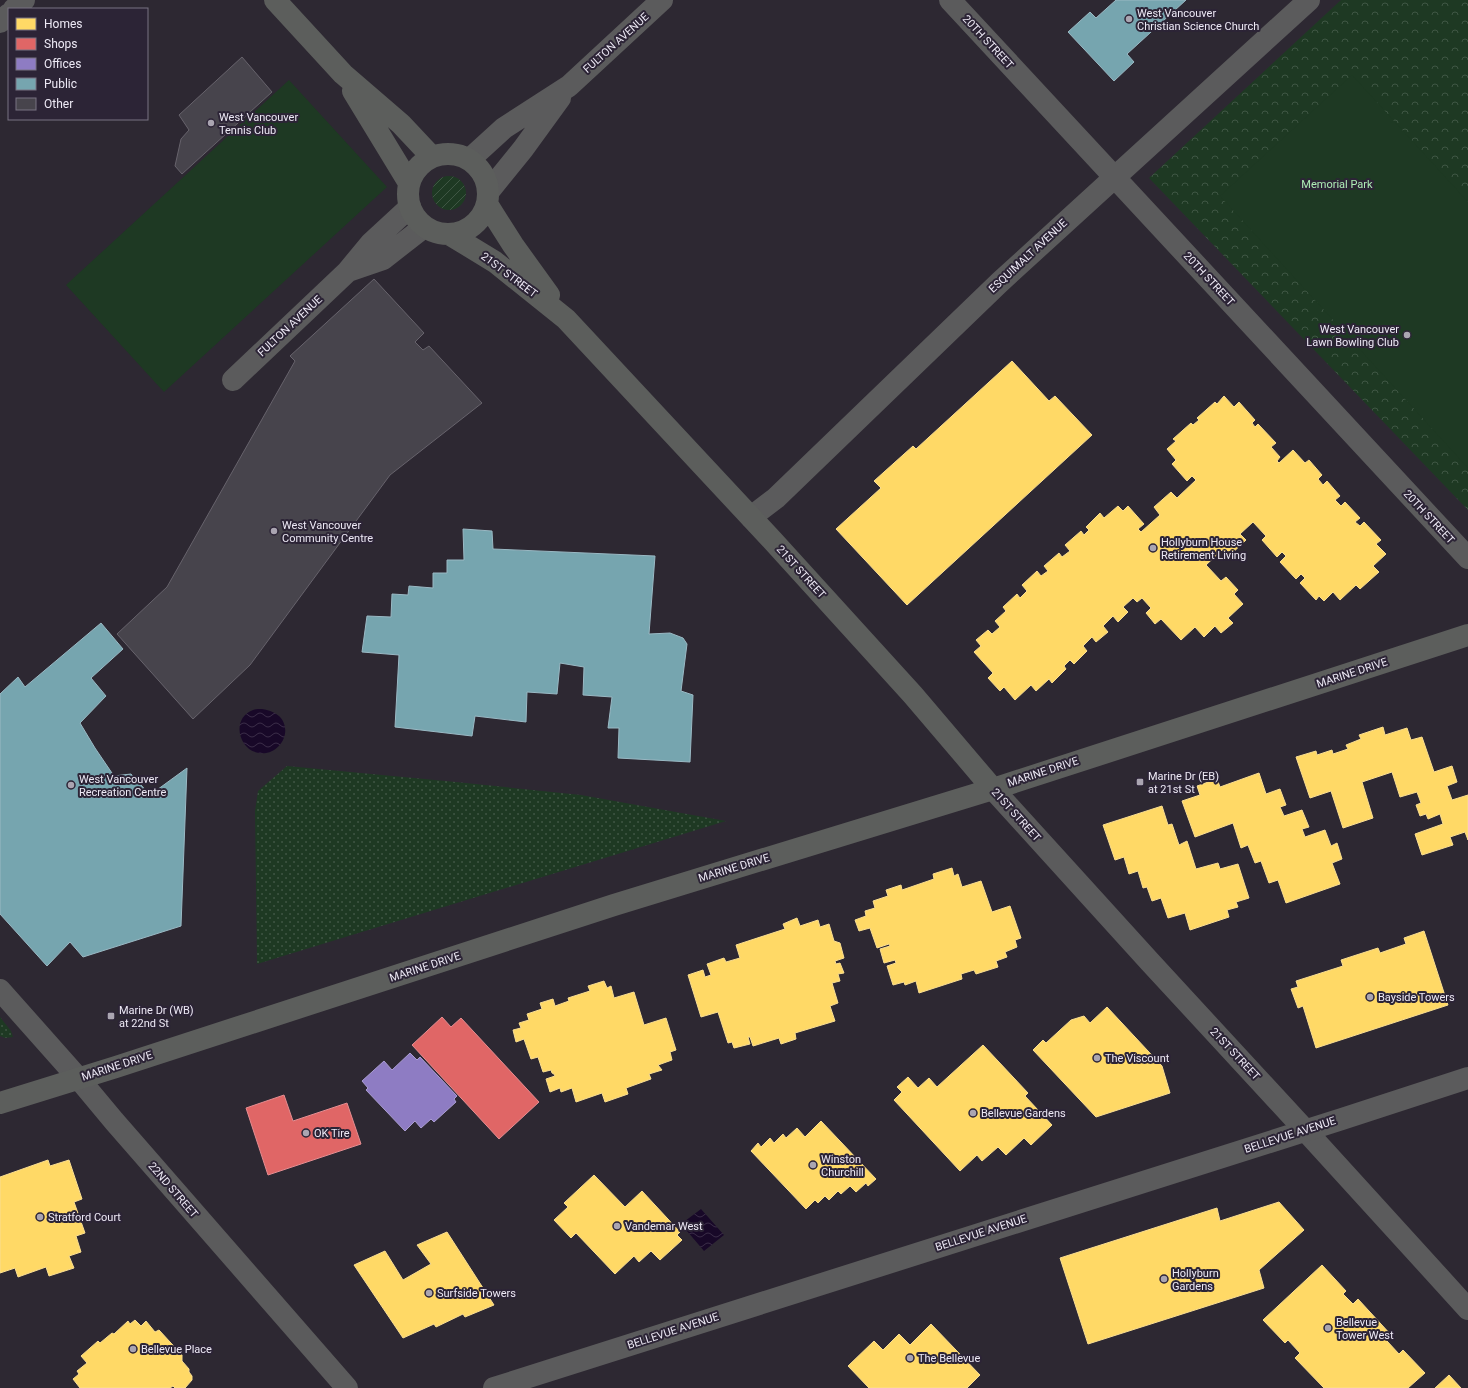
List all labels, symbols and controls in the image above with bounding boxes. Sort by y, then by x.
place label: West Vancouver Christian Science Church [1137,7,1259,33]
legend [8,8,148,120]
street label: FULTON AVENUE [581,10,651,76]
street label: 20TH STREET [960,12,1016,72]
marker: West Vancouver Christian Science Church [1124,14,1134,24]
text: Homes [44,17,82,31]
text: Shops [44,37,78,51]
text: Offices [44,57,81,71]
text: Public [44,77,77,91]
text: Other [44,97,73,111]
place label: West Vancouver Tennis Club [219,111,298,137]
marker: West Vancouver Tennis Club [206,118,216,128]
park label: Memorial Park [1301,178,1373,191]
street label: ESQUIMALT AVENUE [986,216,1070,296]
street label: 20TH STREET [1181,249,1237,309]
street label: 21ST STREET [478,250,540,301]
street label: FULTON AVENUE [255,293,325,359]
place label: West Vancouver Lawn Bowling Club [1306,323,1399,349]
marker: West Vancouver Lawn Bowling Club [1402,330,1412,340]
street label: 20TH STREET [1401,487,1457,547]
place label: West Vancouver Community Centre [282,519,373,545]
marker: West Vancouver Community Centre [269,526,279,536]
place label: Hollyburn House Retirement Living [1161,536,1246,562]
street label: 21ST STREET [774,543,829,602]
marker: Hollyburn House Retirement Living [1148,543,1158,553]
street label: MARINE DRIVE [1315,655,1389,691]
street label: MARINE DRIVE [1006,754,1080,790]
place label: Marine Dr (EB) at 21st St [1148,770,1219,796]
place label: West Vancouver Recreation Centre [79,773,166,799]
marker: Marine Dr (EB) at 21st St [1135,777,1145,787]
marker: West Vancouver Recreation Centre [66,780,76,790]
street label: 21ST STREET [989,786,1044,845]
street label: MARINE DRIVE [697,851,771,885]
street label: MARINE DRIVE [388,949,462,985]
place label: Bayside Towers [1378,991,1455,1004]
marker: Bayside Towers [1365,992,1375,1002]
place label: Marine Dr (WB) at 22nd St [119,1004,194,1030]
marker: Marine Dr (WB) at 22nd St [106,1011,116,1021]
street label: 21ST STREET [1207,1025,1263,1083]
street label: MARINE DRIVE [80,1048,154,1084]
place label: The Viscount [1105,1052,1170,1065]
marker: The Viscount [1092,1053,1102,1063]
place label: Bellevue Gardens [981,1107,1066,1120]
marker: Bellevue Gardens [968,1108,978,1118]
street label: BELLEVUE AVENUE [1243,1114,1337,1156]
place label: OK Tire [314,1127,350,1140]
marker: OK Tire [301,1128,311,1138]
place label: Winston Churchill [821,1153,864,1179]
street label: 22ND STREET [145,1160,201,1221]
marker: Winston Churchill [808,1160,818,1170]
place label: Stratford Court [48,1211,121,1224]
marker: Stratford Court [35,1212,45,1222]
street label: BELLEVUE AVENUE [934,1212,1028,1254]
place label: Vandemar West [625,1220,703,1233]
marker: Vandemar West [612,1221,622,1231]
place label: Hollyburn Gardens [1172,1267,1219,1293]
marker: Hollyburn Gardens [1159,1274,1169,1284]
place label: Surfside Towers [437,1287,516,1300]
marker: Surfside Towers [424,1288,434,1298]
street label: BELLEVUE AVENUE [626,1310,720,1352]
place label: Bellevue Tower West [1336,1316,1394,1342]
marker: Bellevue Tower West [1323,1323,1333,1333]
place label: Bellevue Place [141,1343,212,1356]
marker: Bellevue Place [128,1344,138,1354]
place label: The Bellevue [918,1352,980,1365]
marker: The Bellevue [905,1353,915,1363]

